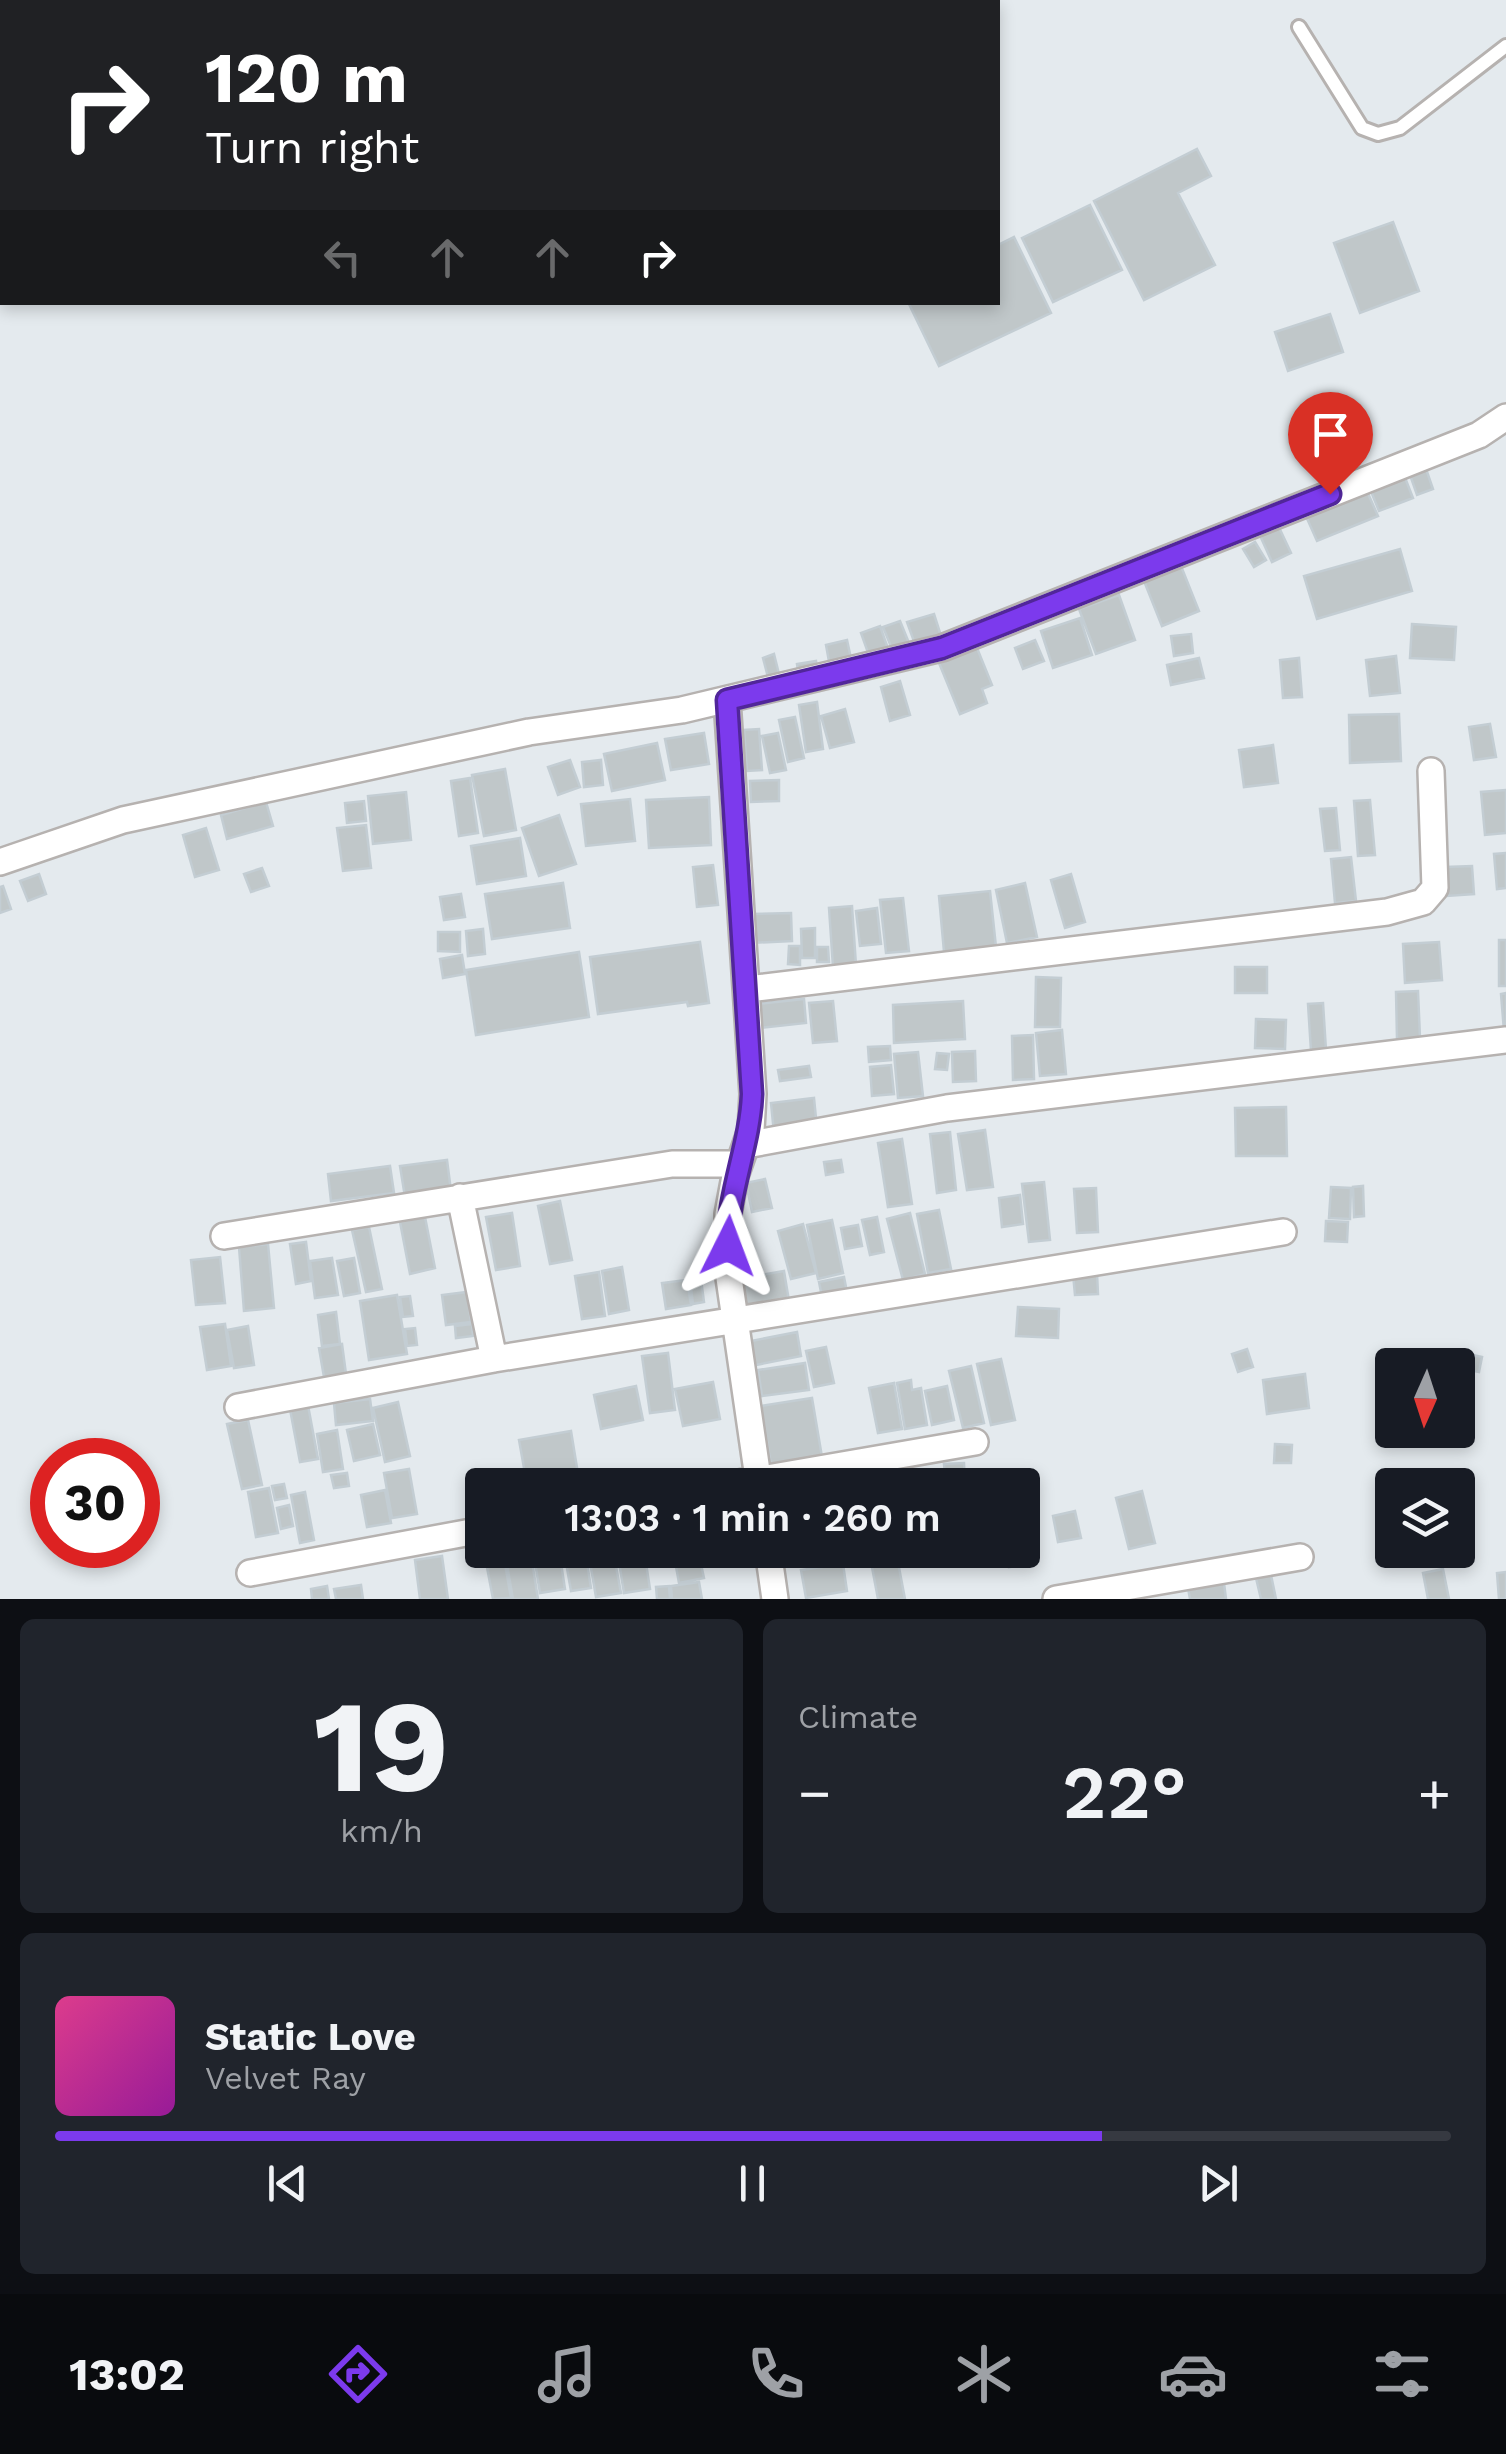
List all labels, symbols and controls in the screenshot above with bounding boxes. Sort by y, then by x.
text: 120 m [205,37,408,119]
icon: right [40,40,170,170]
text: Turn right [205,121,419,174]
icon: left [315,230,370,285]
icon: ahead [420,230,475,285]
icon: ahead [525,230,580,285]
icon: right [630,230,685,285]
pin [1288,392,1373,495]
icon: arrive [1303,407,1358,462]
position arrow [676,1194,780,1298]
north arrow [1375,1348,1475,1448]
map controls [1375,1348,1475,1568]
speed limit sign: 30 [30,1438,160,1568]
button: layers [1375,1468,1475,1568]
text: 13:03 · 1 min · 260 m [564,1496,941,1540]
text: 19 [313,1670,450,1823]
text: Climate [798,1698,918,1736]
text: 22° [1062,1748,1187,1836]
text: − [798,1761,831,1825]
text: + [1418,1761,1451,1825]
text: km/h [340,1812,423,1850]
text: Static Love [205,2015,416,2059]
text: Velvet Ray [205,2059,366,2097]
icon: previous [260,2156,315,2211]
icon: pause [725,2156,780,2211]
icon: next [1191,2156,1246,2211]
icon: directions [323,2339,393,2409]
icon: music [532,2339,602,2409]
icon: phone [741,2339,811,2409]
icon: climate [949,2339,1019,2409]
icon: car [1158,2339,1228,2409]
icon: filters [1367,2339,1437,2409]
text: 13:02 [69,2348,185,2401]

